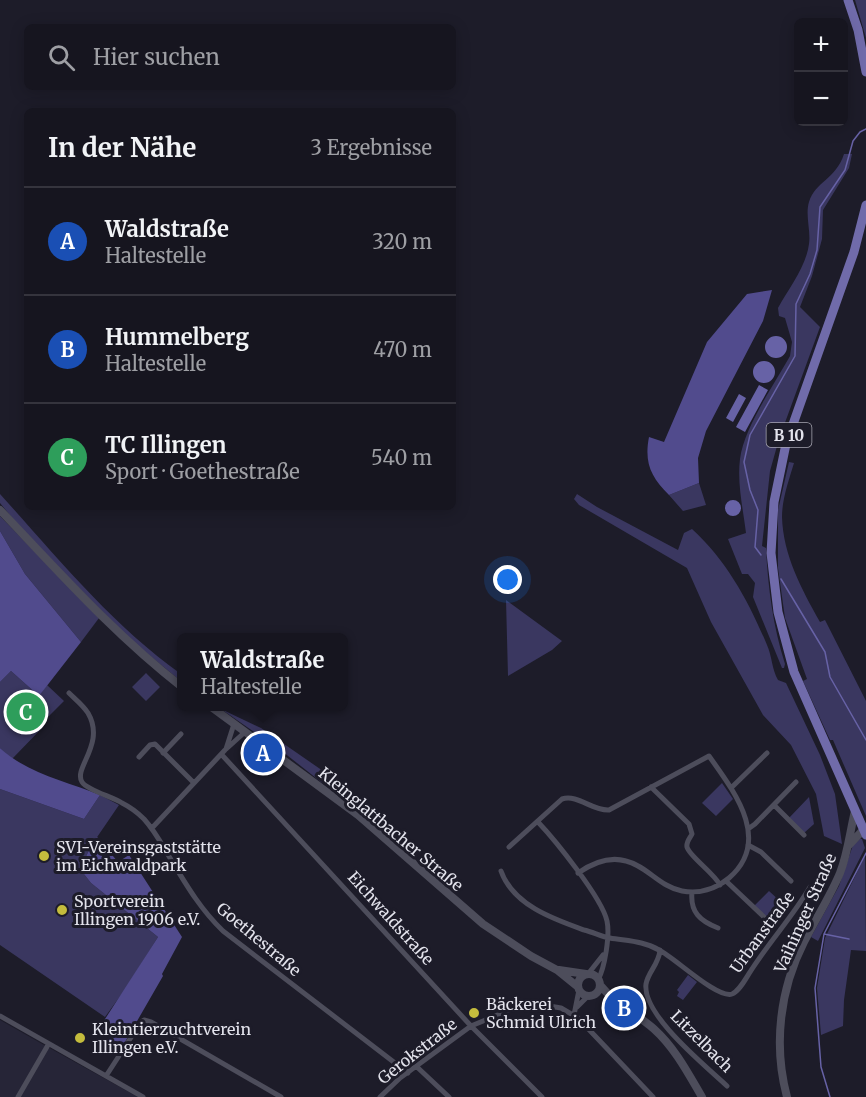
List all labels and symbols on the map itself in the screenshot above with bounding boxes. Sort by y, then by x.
road number: B 10 [766,423,812,447]
your location [493,565,522,594]
pin: C [6,690,46,734]
pin: A [244,730,282,776]
street label: Kleinglattbacher Straße [315,763,467,895]
place label: SVI-Vereinsgaststätte im Eichwaldpark [56,837,221,875]
marker: SVI-Vereinsgaststätte im Eichwaldpark [37,849,51,863]
street label: Vaihinger Straße [769,850,840,977]
street label: Eichwaldstraße [344,867,438,969]
street label: Urbanstraße [726,887,798,977]
place label: Sportverein Illingen 1906 e.V. [74,891,200,929]
street label: Goethestraße [213,898,305,980]
marker: Sportverein Illingen 1906 e.V. [55,903,69,917]
pin: B [604,986,644,1030]
place label: Bäckerei Schmid Ulrich [486,994,596,1032]
marker: Bäckerei Schmid Ulrich [467,1006,481,1020]
street label: Litzelbach [667,1006,737,1076]
street label: Gerokstraße [373,1014,461,1088]
place label: Kleintierzuchtverein Illingen e.V. [92,1019,251,1057]
marker: Kleintierzuchtverein Illingen e.V. [73,1031,87,1045]

